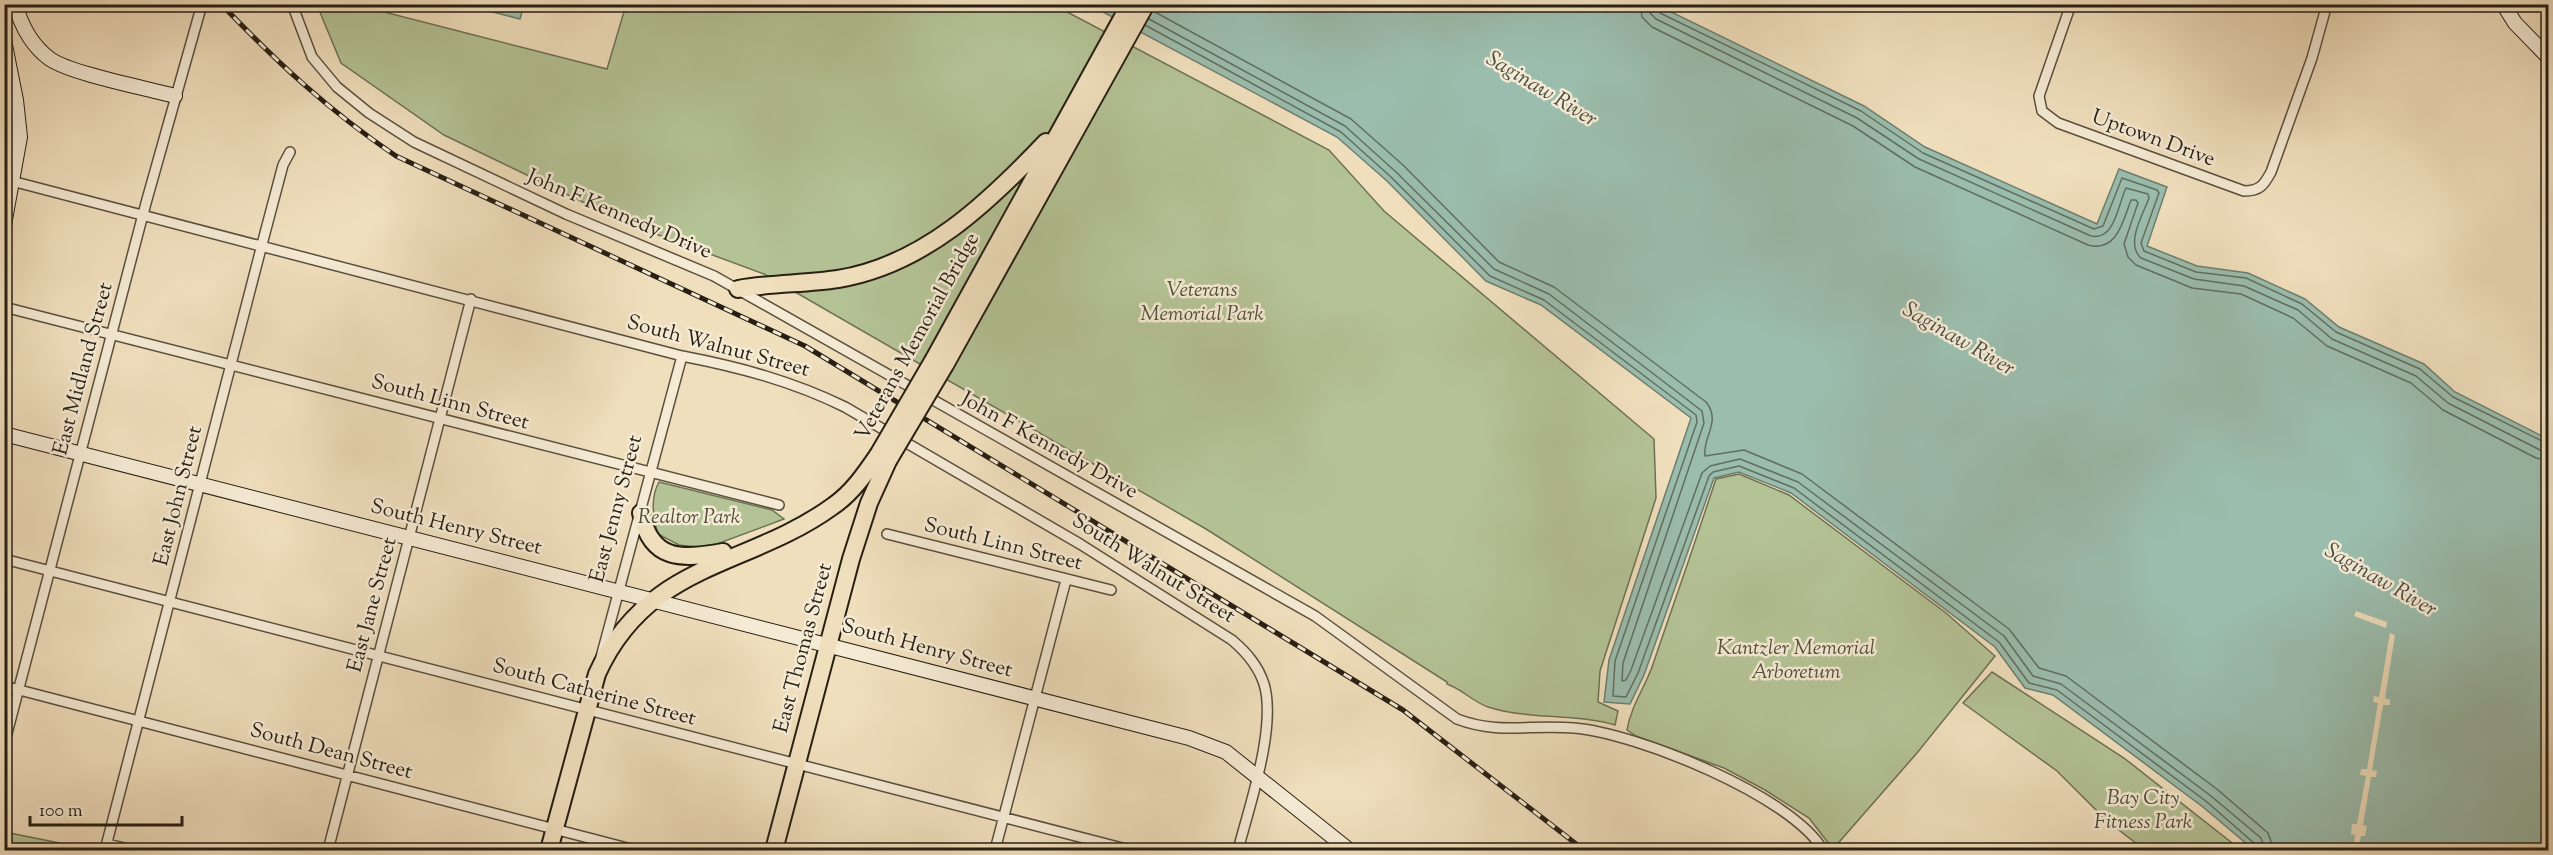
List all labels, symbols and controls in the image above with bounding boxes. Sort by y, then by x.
water label: Saginaw River [1479,44,1603,136]
street label: Uptown Drive [2087,103,2219,175]
street label: John F Kennedy Drive [521,162,716,268]
street label: Veterans Memorial Bridge [848,227,988,447]
park label: Veterans Memorial Park [1140,276,1264,330]
street label: East Midland Street [47,279,121,459]
water label: Saginaw River [1896,295,2020,385]
street label: South Walnut Street [623,308,813,386]
street label: South Linn Street [368,368,532,438]
street label: John F Kennedy Drive [954,384,1143,507]
street label: East John Street [147,423,211,569]
street label: East Jenny Street [583,432,651,586]
street label: South Henry Street [367,492,545,564]
park label: Realtor Park [638,503,741,533]
street label: South Walnut Street [1065,506,1241,632]
street label: South Linn Street [921,511,1085,579]
street label: East Jane Street [341,534,405,676]
water label: Saginaw River [2318,536,2442,626]
street label: East Thomas Street [767,560,841,736]
street label: South Henry Street [838,612,1016,686]
park label: Kantzler Memorial Arboretum [1717,634,1875,688]
street label: South Catherine Street [489,651,699,735]
street label: South Dean Street [246,716,416,788]
park label: Bay City Fitness Park [2094,784,2193,838]
scale bar [30,789,182,827]
text: 100 m [39,799,83,825]

